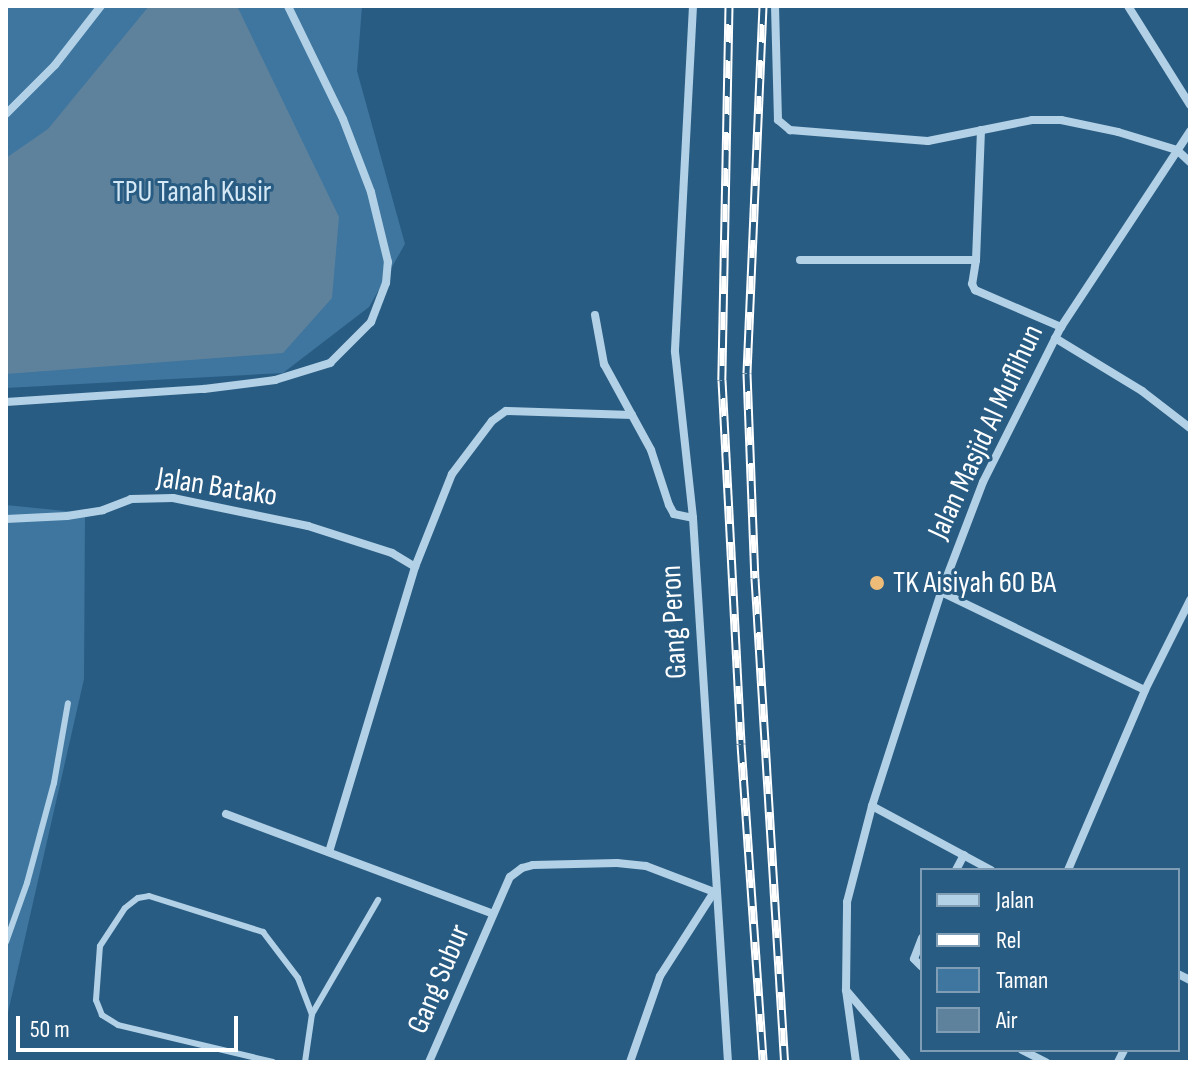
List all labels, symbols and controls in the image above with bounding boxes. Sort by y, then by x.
park label: TPU Tanah Kusir [113,174,271,210]
street label: Jalan Masjid Al Muflihun [921,319,1051,545]
street label: Jalan Batako [154,460,280,514]
street label: Gang Peron [653,564,695,680]
place label: TK Aisiyah 60 BA [893,565,1056,601]
marker: TK Aisiyah 60 BA [868,574,886,592]
legend [920,868,1180,1052]
text: Jalan [996,886,1034,915]
street label: Gang Subur [400,919,478,1039]
text: Rel [996,926,1021,955]
text: Taman [996,966,1048,995]
scale bar [20,1000,242,1050]
text: Air [996,1006,1018,1035]
text: 50 m [30,1015,70,1044]

